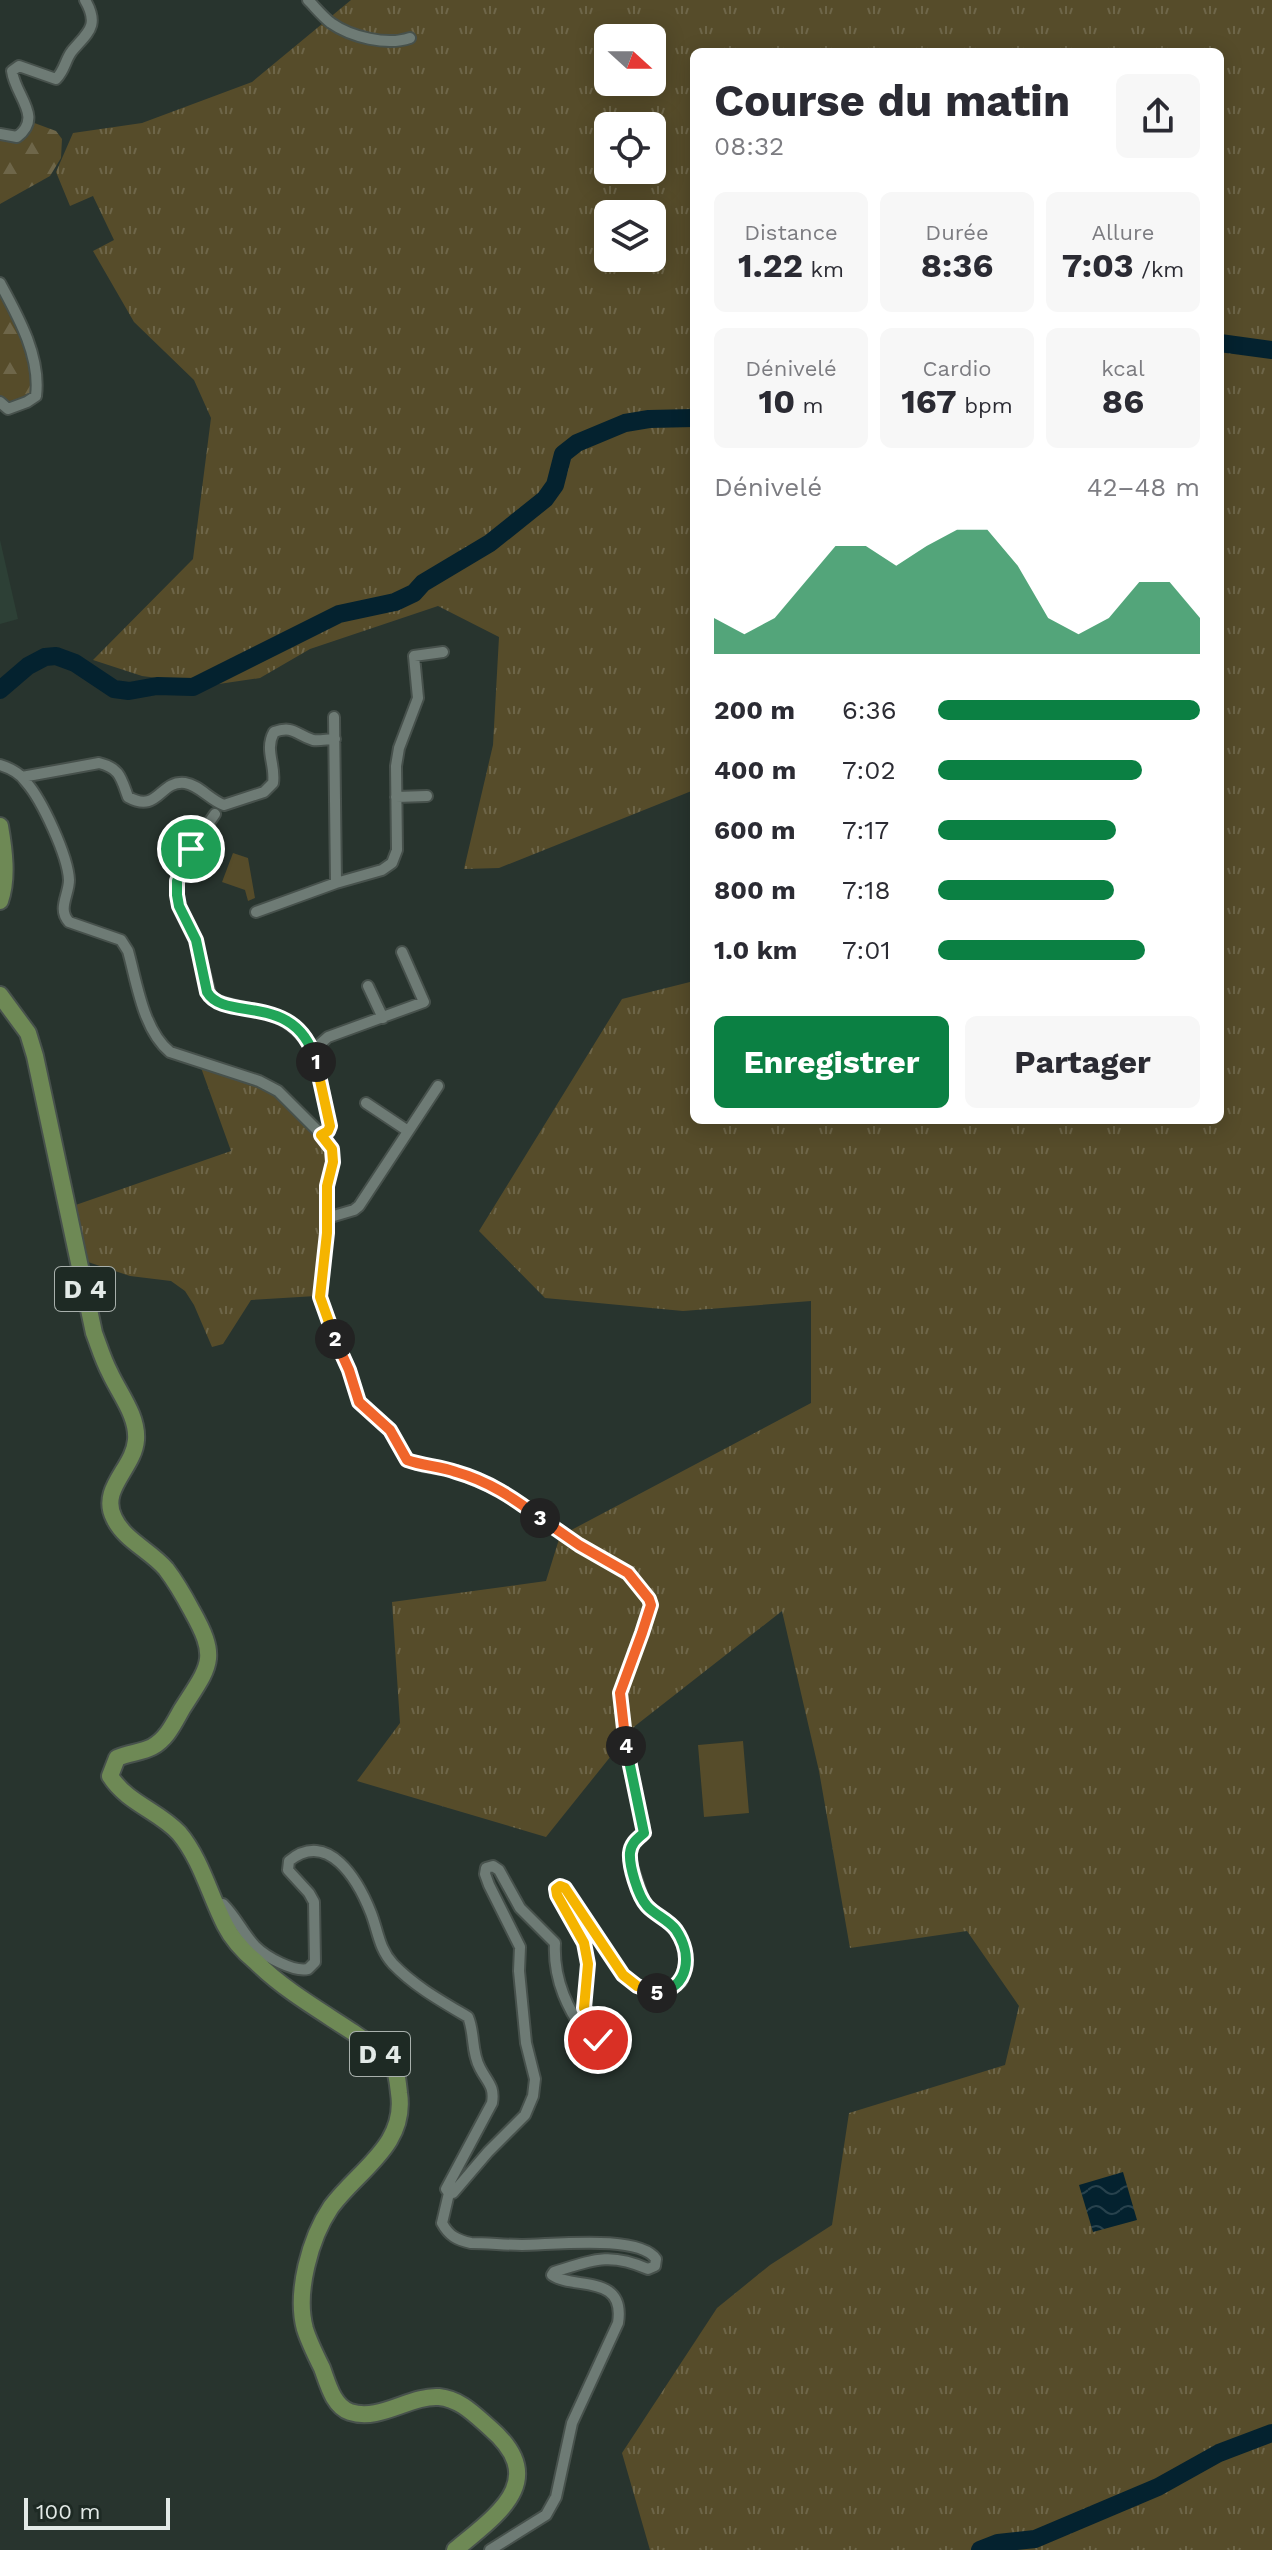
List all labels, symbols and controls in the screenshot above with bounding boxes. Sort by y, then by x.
north arrow [594,24,666,96]
map controls [594,24,666,272]
button: share [1116,74,1200,158]
text: Course du matin [714,75,1070,127]
button: locate [594,112,666,184]
text: 08:32 [714,131,784,161]
button: layers [594,200,666,272]
text: Distance [744,220,838,245]
text: Durée [925,220,989,245]
text: Allure [1092,220,1154,245]
text: 1.22 [738,245,803,285]
text: 8:36 [921,245,993,285]
text: 7:03 [1062,245,1134,285]
text: km [803,257,844,282]
text: /km [1134,257,1184,282]
text: Dénivelé [745,356,837,381]
text: Cardio [922,356,992,381]
text: kcal [1101,356,1145,381]
text: 10 [758,381,795,421]
text: 167 [901,381,957,421]
text: 86 [1102,381,1144,421]
text: m [795,393,824,418]
text: bpm [957,393,1013,418]
text: Dénivelé [714,472,822,502]
text: 42–48 m [1087,472,1200,502]
text: 200 m [714,695,795,725]
text: 6:36 [842,695,896,725]
text: 400 m [714,755,796,785]
text: 7:02 [842,755,896,785]
pin [157,815,225,883]
text: 600 m [714,815,795,845]
text: 7:17 [842,815,889,845]
icon: arrive [169,827,213,871]
text: 800 m [714,875,796,905]
text: 7:18 [842,875,890,905]
text: 1.0 km [714,935,797,965]
text: 7:01 [842,935,891,965]
button: Enregistrer [714,1016,949,1108]
button: Partager [965,1016,1200,1108]
pin: 1 [296,1042,336,1082]
text: 1 [311,1049,321,1074]
road number: D 4 [55,1267,115,1311]
pin: 2 [315,1319,355,1359]
text: 2 [328,1326,342,1351]
pin: 3 [520,1498,560,1538]
text: 3 [533,1505,547,1530]
pin: 4 [606,1726,646,1766]
text: 4 [619,1733,633,1758]
pin: 5 [637,1973,677,2013]
text: 5 [651,1980,663,2005]
pin [564,2006,632,2074]
icon: check [576,2018,620,2062]
road number: D 4 [350,2032,410,2076]
scale bar [24,2494,170,2530]
text: 100 m [36,2499,100,2524]

